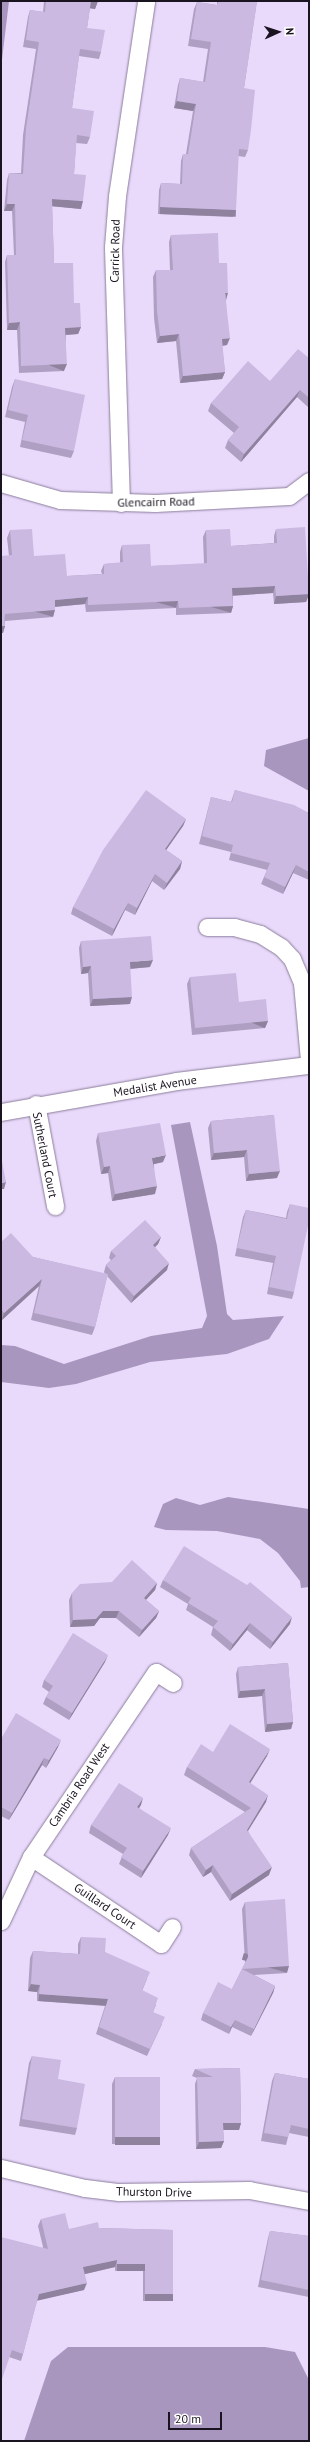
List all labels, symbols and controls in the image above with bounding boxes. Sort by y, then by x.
north arrow [258,12,298,52]
text: N [283,27,297,35]
street label: Carrick Road [107,219,123,283]
street label: Glencairn Road [117,494,195,510]
street label: Medalist Avenue [112,1072,198,1100]
street label: Sutherland Court [30,1111,60,1199]
street label: Cambria Road West [45,1740,113,1830]
street label: Guillard Court [71,1880,139,1932]
street label: Thurston Drive [116,2184,192,2200]
scale bar [170,2404,224,2430]
text: 20 m [175,2411,201,2426]

